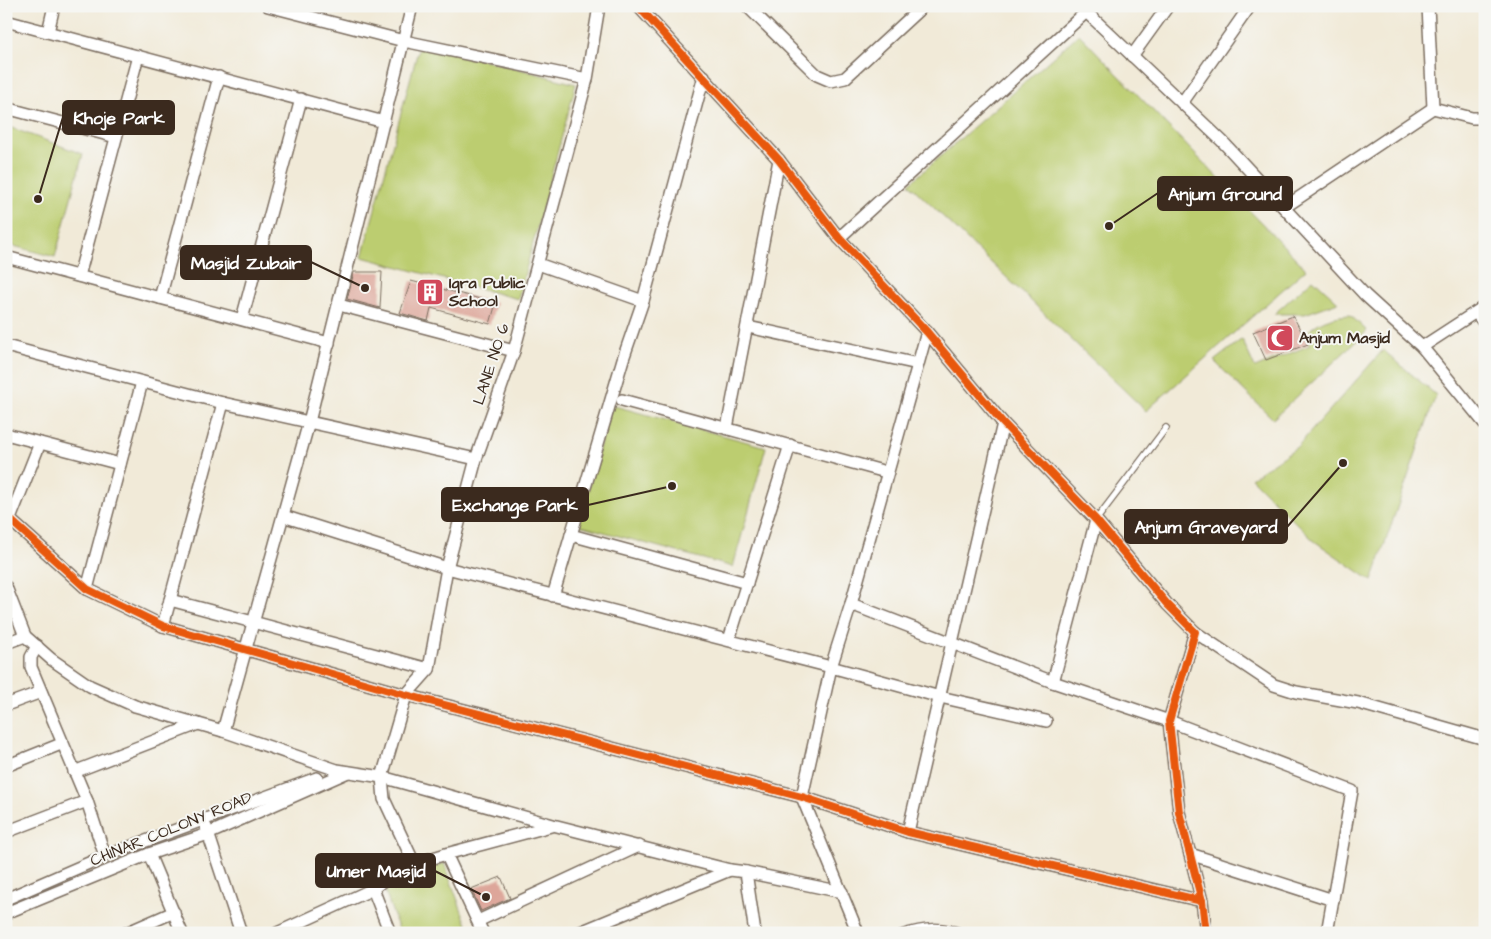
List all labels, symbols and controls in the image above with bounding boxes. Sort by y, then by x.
callout: Khoje Park [63,101,174,134]
text: Khoje Park [73,106,166,131]
callout: Anjum Ground [1158,177,1292,210]
text: Anjum Ground [1168,182,1283,207]
callout: Masjid Zubair [181,246,311,279]
text: Masjid Zubair [191,251,301,276]
place label: Iqra Public School [448,272,526,312]
building icon: Iqra Public School [415,277,445,307]
street label: LANE NO 6 [467,320,515,408]
mosque icon: Anjum Masjid [1265,323,1295,353]
place label: Anjum Masjid [1299,327,1391,349]
callout: Exchange Park [442,488,588,521]
text: Exchange Park [452,493,579,519]
callout: Anjum Graveyard [1125,510,1287,543]
text: Anjum Graveyard [1135,515,1278,541]
street label: CHINAR COLONY ROAD [87,786,255,872]
callout: Umer Masjid [316,854,435,887]
text: Umer Masjid [326,859,426,884]

